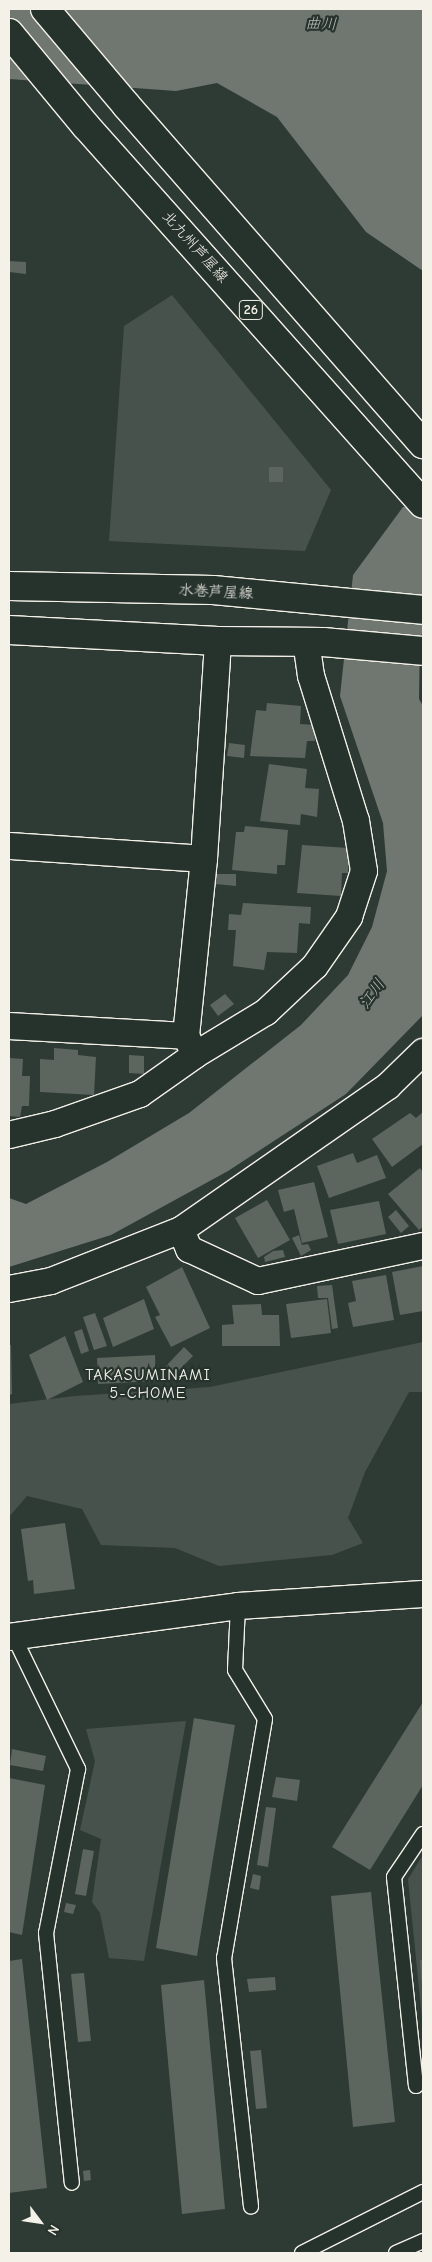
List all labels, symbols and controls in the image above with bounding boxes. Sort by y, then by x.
water label: 曲川 [305,14,337,34]
street label: 北九州芦屋線 [158,208,232,286]
road number: 26 [238,298,264,322]
street label: 水巻芦屋線 [178,581,254,603]
water label: 江川 [355,975,389,1013]
district label: TAKASUMINAMI 5-CHOME [84,1365,212,1403]
north arrow [15,2197,65,2247]
text: N [44,2222,63,2238]

